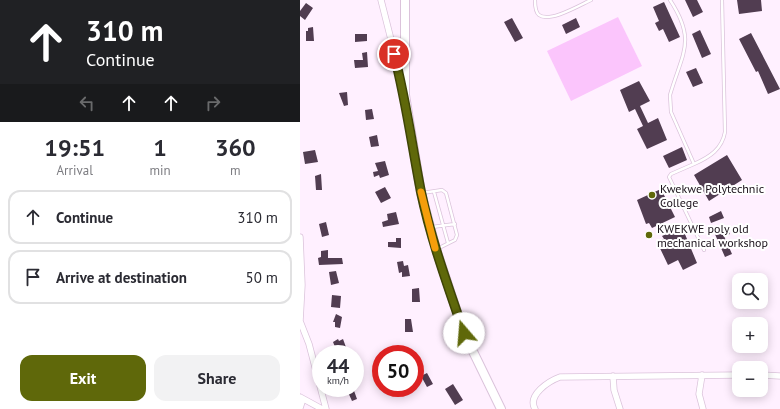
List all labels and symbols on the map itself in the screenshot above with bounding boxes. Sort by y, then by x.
pin [377,37,411,71]
place label: Kwekwe Polytechnic College [660,181,765,210]
marker: Kwekwe Polytechnic College [647,190,657,200]
place label: KWEKWE poly old mechanical workshop [657,221,768,250]
marker: KWEKWE poly old mechanical workshop [644,230,654,240]
position arrow [443,312,485,354]
speed limit sign: 50 [372,345,424,397]

